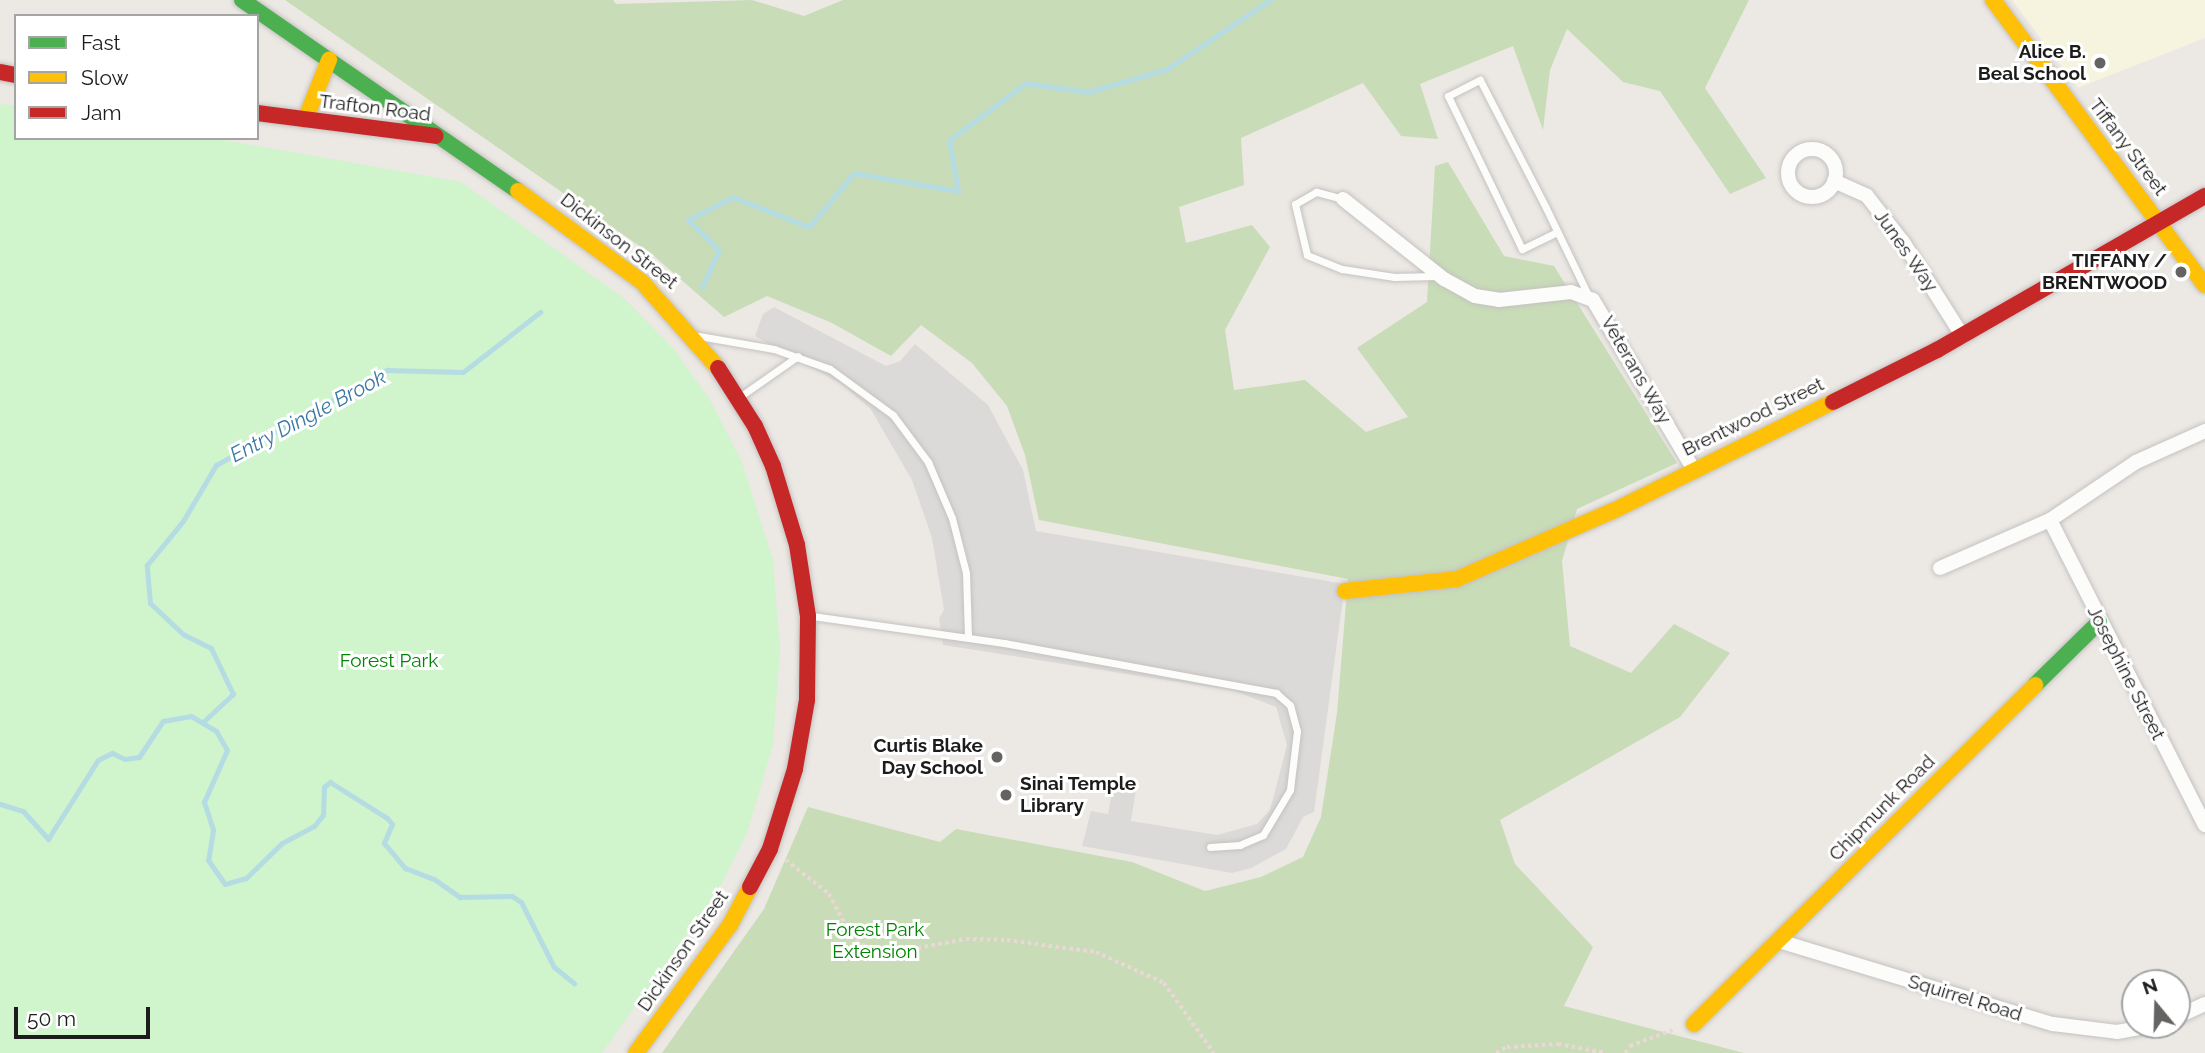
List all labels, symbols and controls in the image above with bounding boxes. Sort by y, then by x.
legend [14,14,259,140]
text: Fast [81,30,121,55]
place label: Alice B. Beal School [1977,41,2086,85]
marker: Alice B. Beal School [2092,55,2108,71]
text: Slow [81,65,129,90]
street label: Trafton Road [318,90,432,126]
street label: Tiffany Street [2084,94,2172,200]
text: Jam [81,100,122,125]
street label: Dickinson Street [556,188,682,294]
street label: Junes Way [1869,205,1943,297]
place label: TIFFANY / BRENTWOOD [2042,250,2167,294]
marker: TIFFANY / BRENTWOOD [2173,264,2189,280]
street label: Veterans Way [1596,312,1676,428]
water label: Entry Dingle Brook [225,364,391,468]
street label: Brentwood Street [1679,373,1827,461]
street label: Josephine Street [2082,602,2170,744]
park label: Forest Park [340,650,438,672]
place label: Curtis Blake Day School [873,735,983,779]
marker: Curtis Blake Day School [989,749,1005,765]
street label: Chipmunk Road [1824,750,1940,866]
place label: Sinai Temple Library [1020,773,1137,817]
marker: Sinai Temple Library [998,787,1014,803]
street label: Dickinson Street [633,886,733,1016]
park label: Forest Park Extension [826,919,924,963]
north arrow [2121,969,2191,1039]
street label: Squirrel Road [1905,970,2025,1026]
text: N [2139,973,2160,999]
scale bar [18,993,154,1038]
text: 50 m [27,1006,76,1031]

